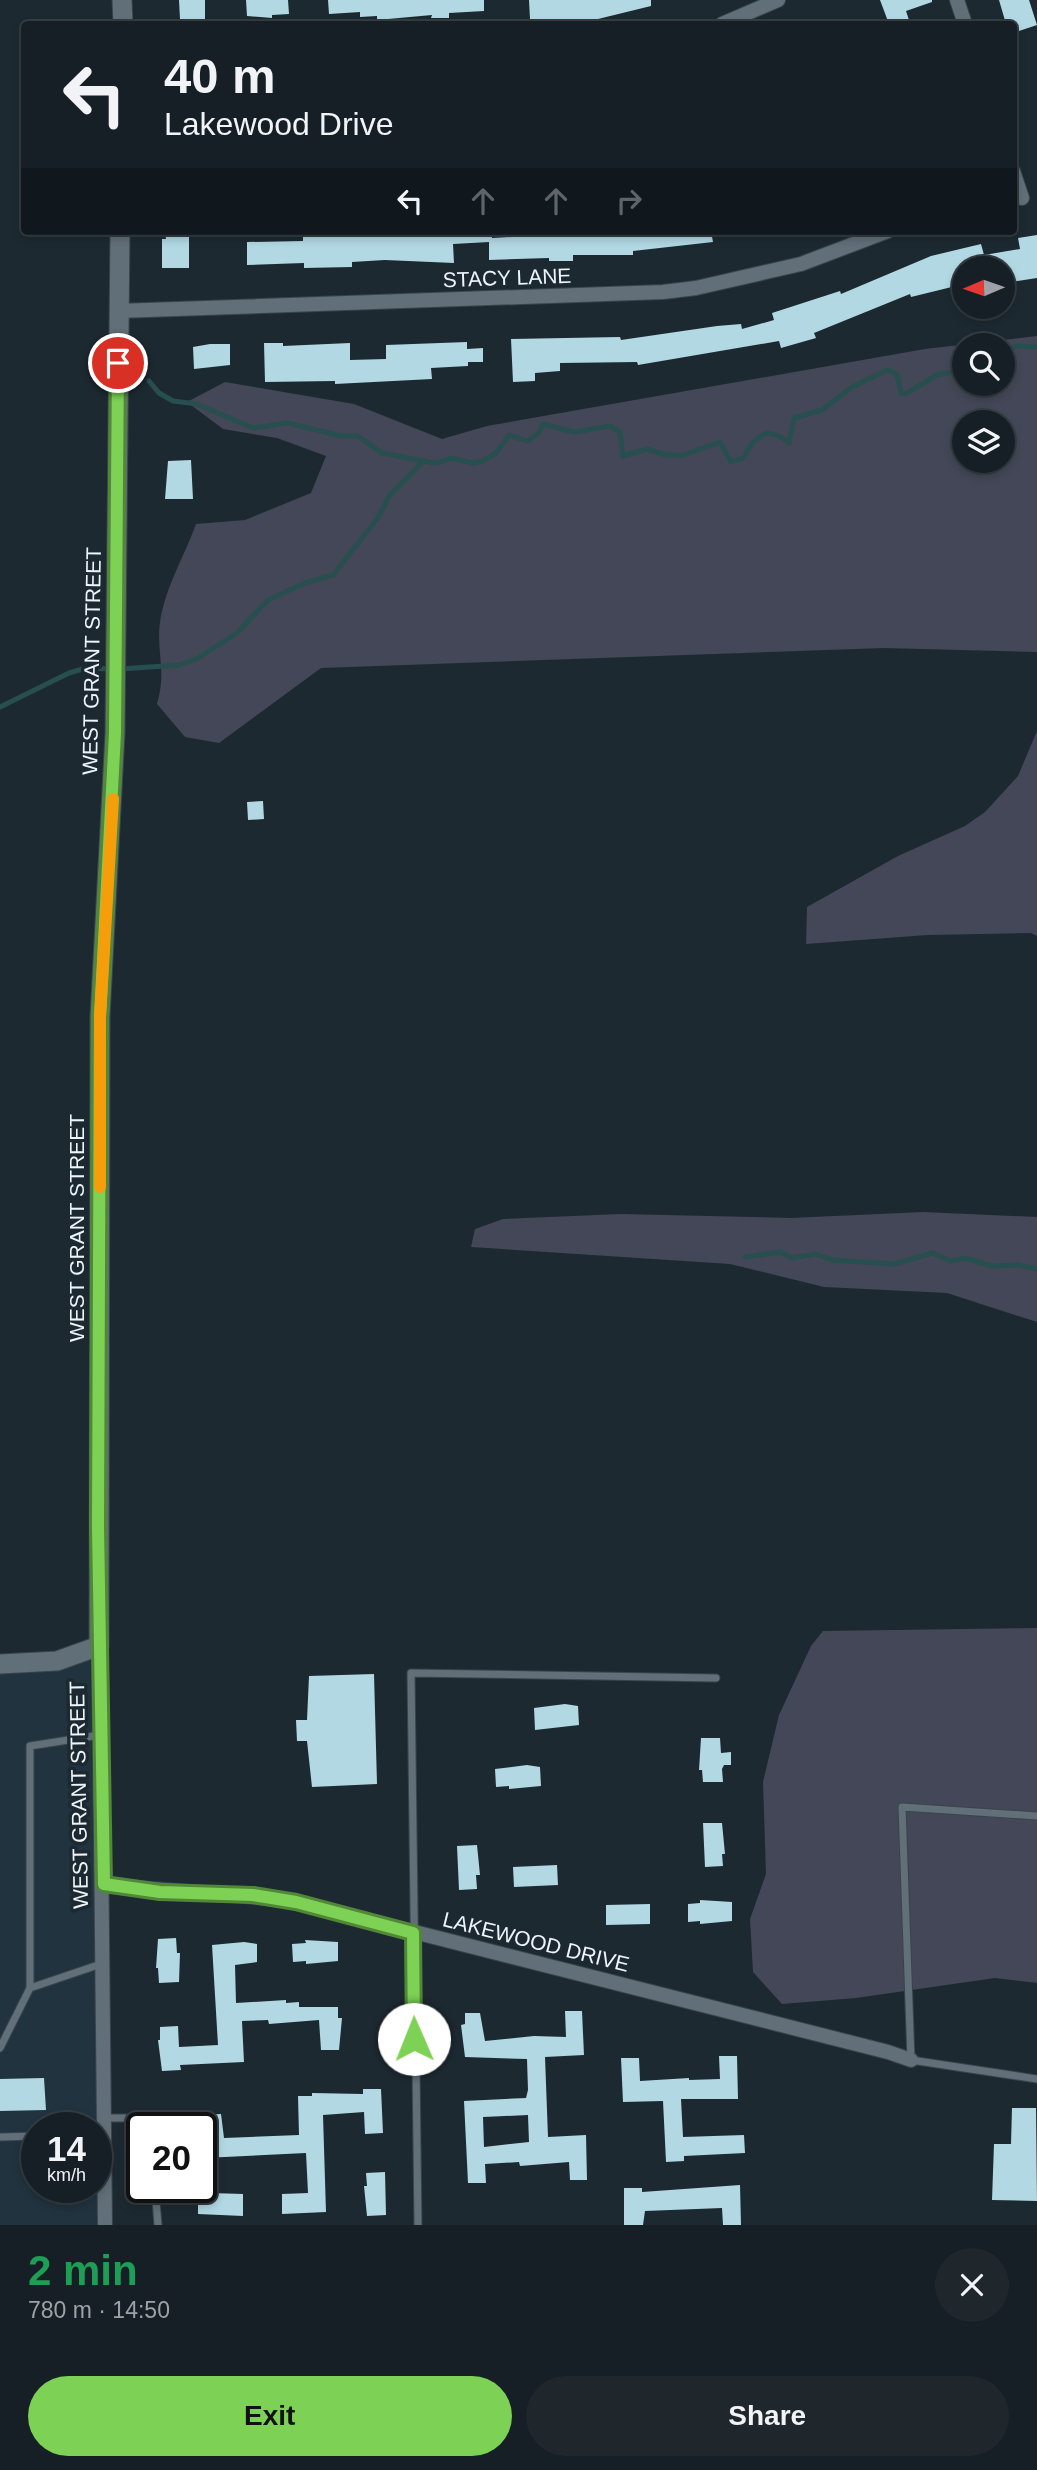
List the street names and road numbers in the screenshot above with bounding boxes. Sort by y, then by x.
street label: STACY LANE [442,264,572,291]
street label: WEST GRANT STREET [78,547,105,775]
street label: WEST GRANT STREET [65,1114,88,1342]
street label: WEST GRANT STREET [65,1681,92,1909]
street label: LAKEWOOD DRIVE [440,1907,632,1976]

